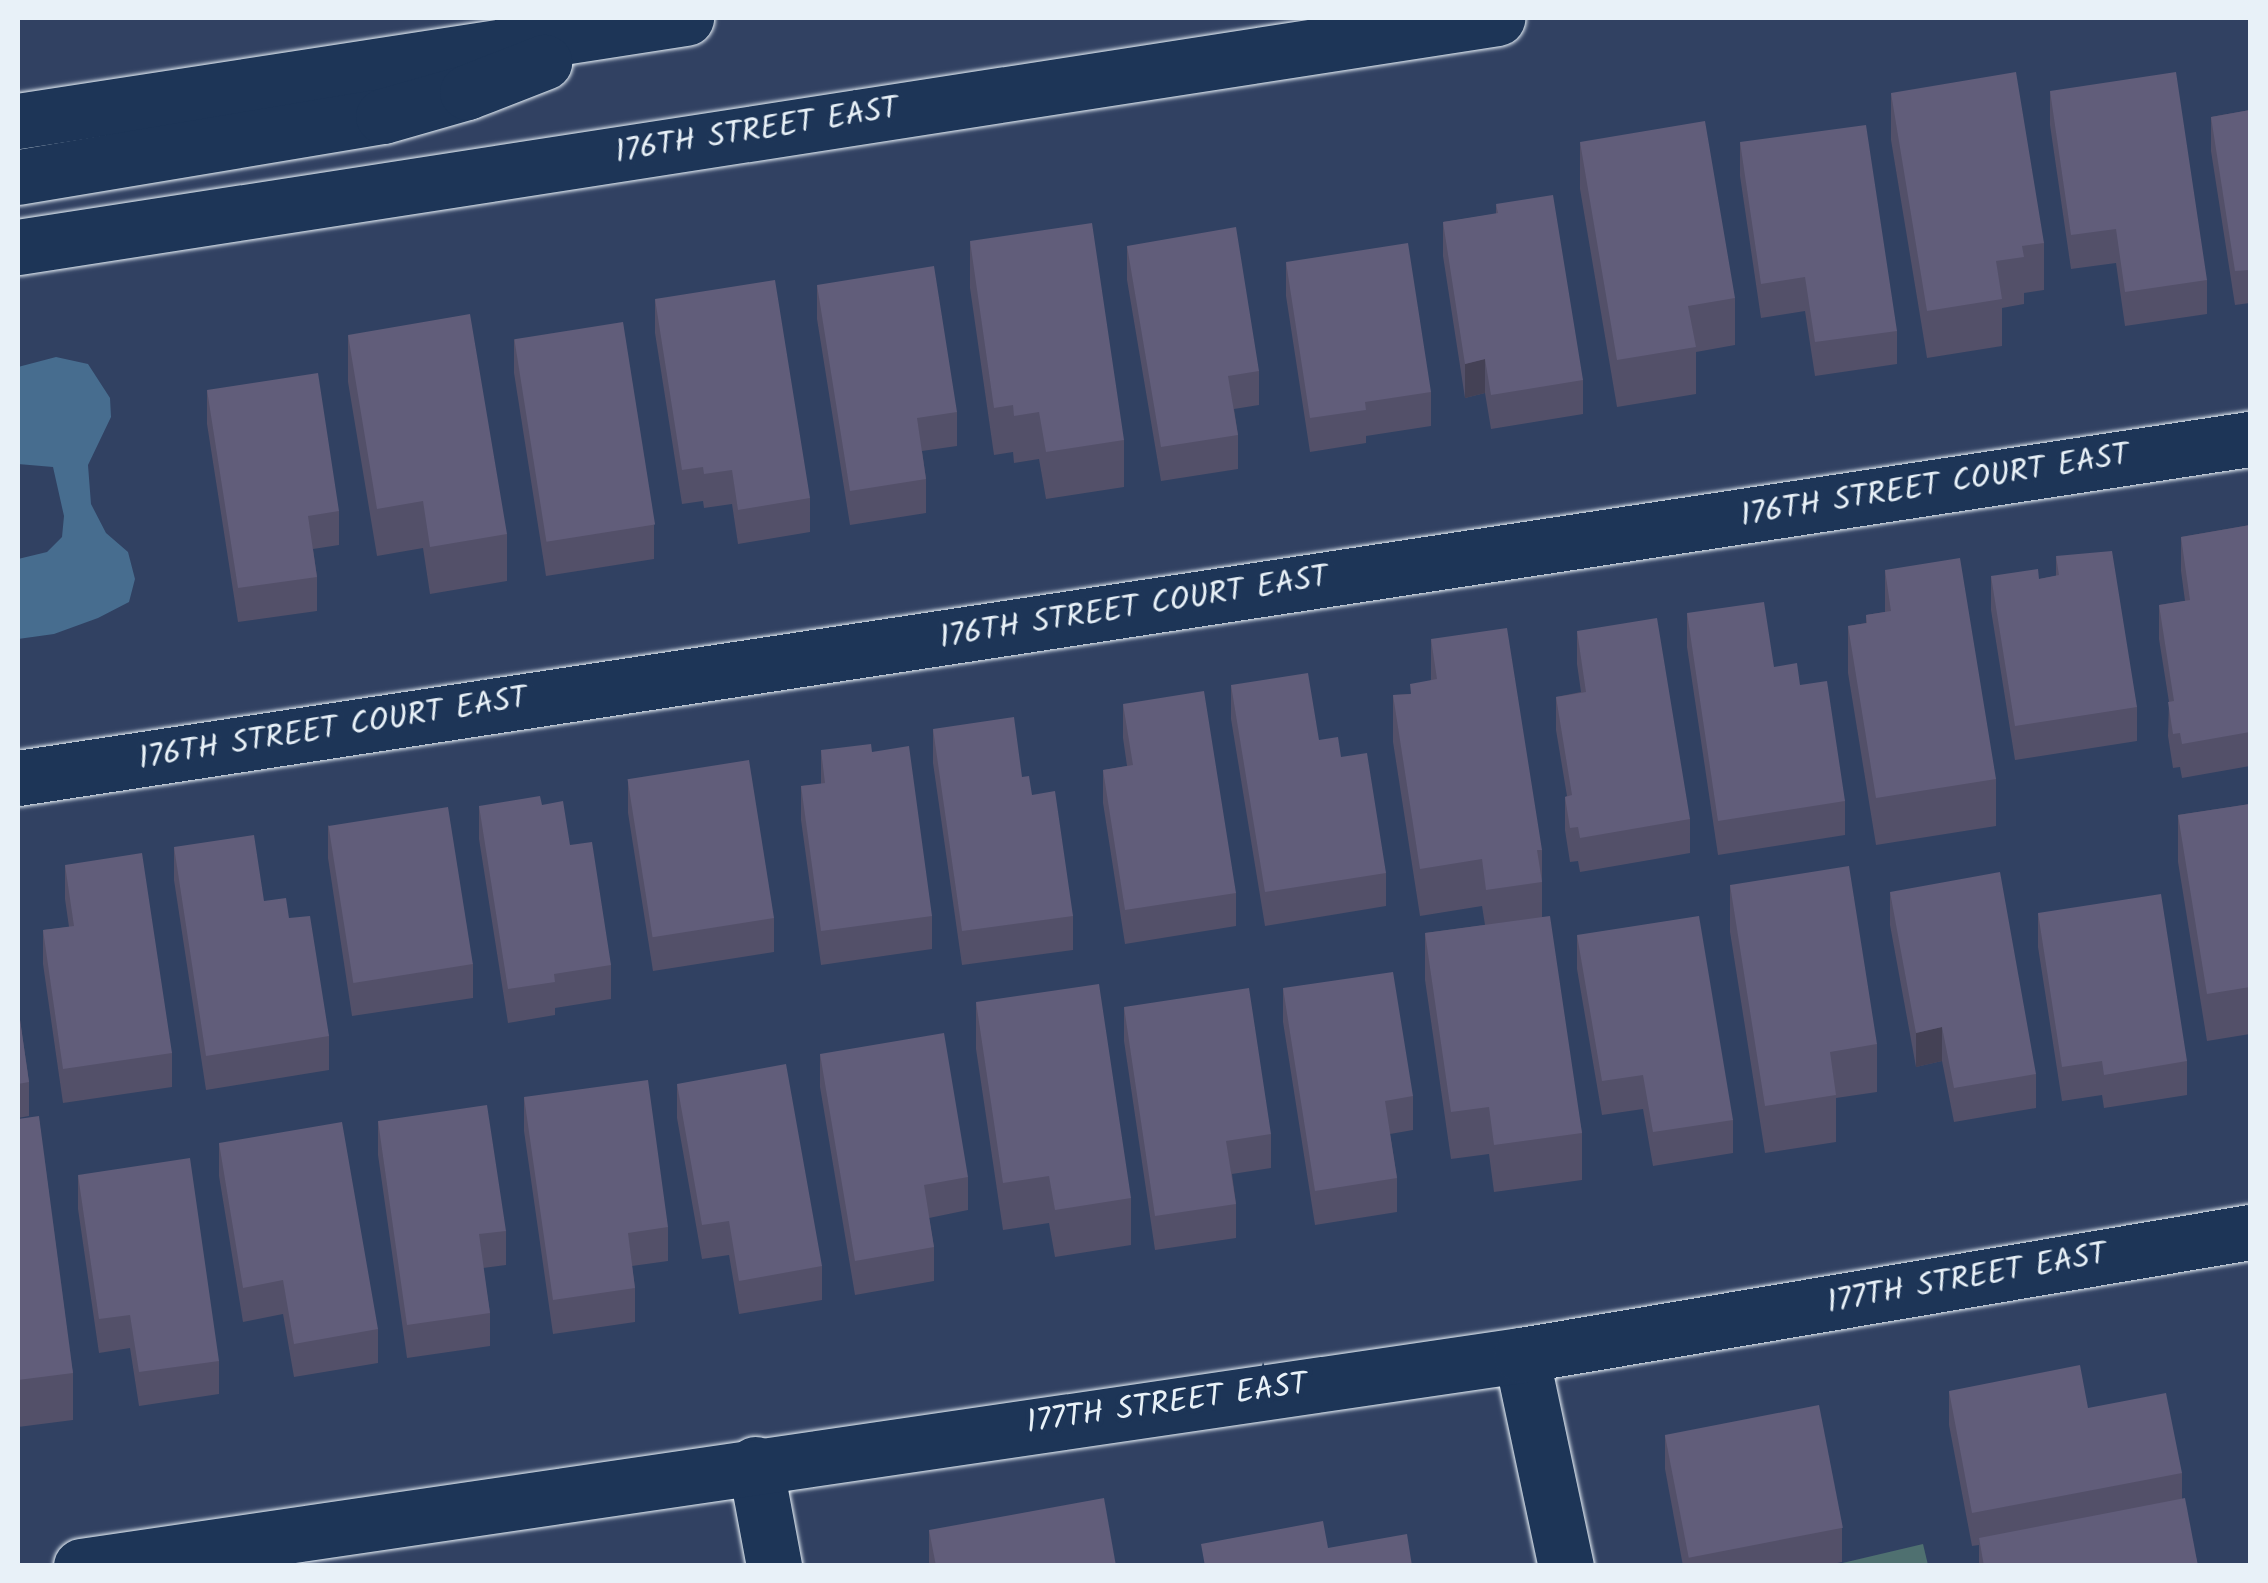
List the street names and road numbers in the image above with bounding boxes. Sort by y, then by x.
street label: 176TH STREET EAST [613,91,901,173]
street label: 176TH STREET COURT EAST [1738,437,2132,537]
street label: 176TH STREET COURT EAST [937,559,1331,659]
street label: 176TH STREET COURT EAST [136,680,530,780]
street label: 177TH STREET EAST [1824,1236,2110,1324]
street label: 177TH STREET EAST [1024,1366,1310,1444]

